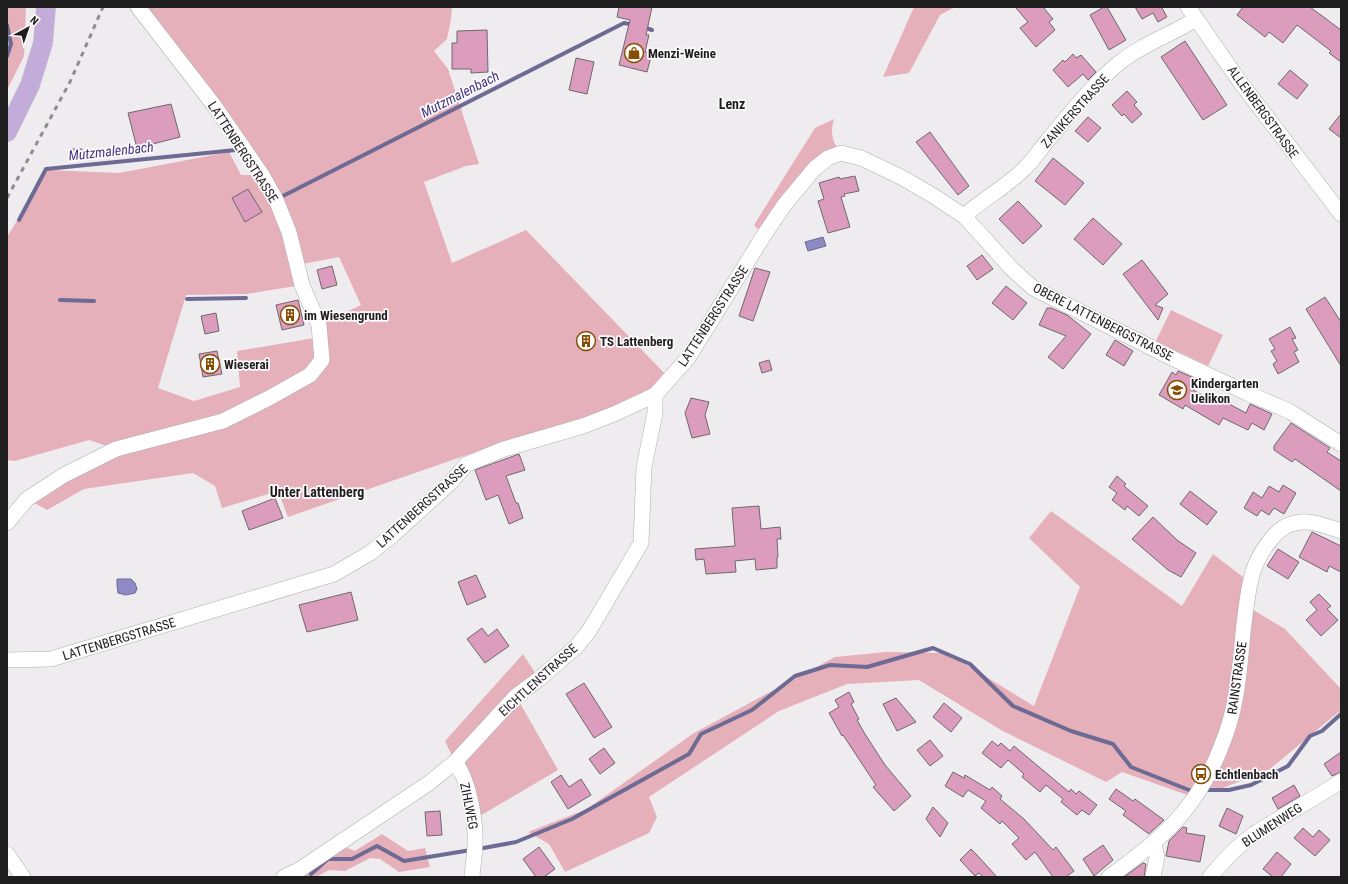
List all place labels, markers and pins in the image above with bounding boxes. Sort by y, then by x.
shop icon: Menzi-Weine [623,42,645,64]
place label: Menzi-Weine [648,46,716,61]
building icon: im Wiesengrund [279,304,301,326]
place label: im Wiesengrund [304,308,388,323]
building icon: TS Lattenberg [575,330,597,352]
place label: TS Lattenberg [600,334,673,349]
building icon: Wieserai [199,353,221,375]
place label: Wieserai [224,357,269,372]
place label: Kindergarten Uelikon [1191,376,1259,406]
school or university icon: Kindergarten Uelikon [1166,379,1188,401]
bus stop icon: Echtlenbach [1190,763,1212,785]
place label: Echtlenbach [1215,767,1278,782]

